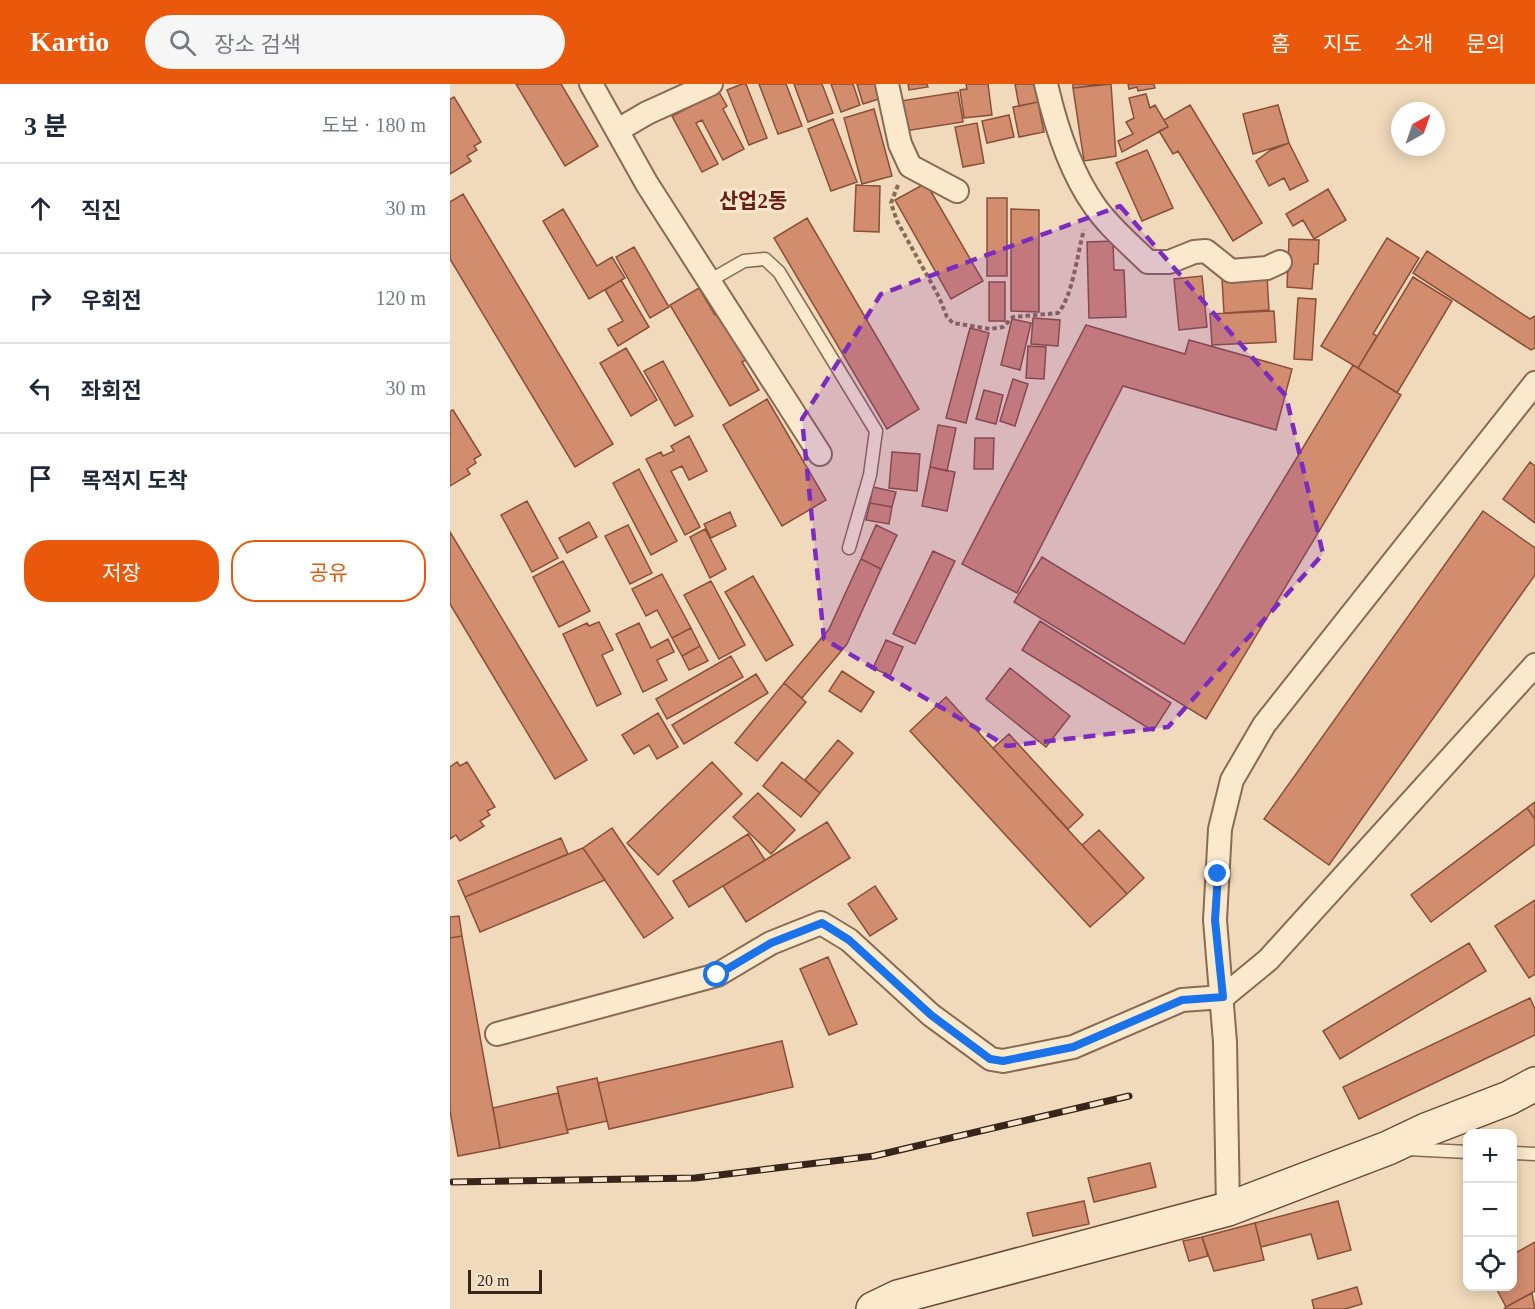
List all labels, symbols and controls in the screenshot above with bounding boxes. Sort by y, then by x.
search box [145,15,565,69]
text: Kartio [30,26,109,57]
icon: search [166,26,199,59]
text: 장소 검색 [214,32,301,57]
text: 홈 [1271,32,1290,56]
text: 지도 [1323,32,1362,56]
text: 소개 [1395,32,1433,56]
text: 문의 [1466,32,1505,56]
north arrow [1391,102,1445,156]
text: 3 분 [24,112,67,141]
text: 도보 · 180 m [322,114,426,136]
district label: 산업2동 [719,189,787,213]
icon: ahead [24,192,57,225]
text: 30 m [385,197,426,219]
text: 직진 [81,198,121,223]
icon: right [24,282,57,315]
text: 120 m [375,287,426,309]
text: 우회전 [81,288,142,313]
icon: left [24,372,57,405]
text: 30 m [385,377,426,399]
text: 좌회전 [81,378,142,403]
icon: arrive [24,462,57,495]
text: 목적지 도착 [81,468,188,493]
button: 저장 [24,540,219,602]
button: 공유 [231,540,426,602]
route end [1204,860,1230,886]
route start [703,961,729,987]
map controls [1463,1129,1517,1291]
button: + [1463,1129,1517,1183]
button: − [1463,1183,1517,1237]
button: locate [1463,1237,1517,1291]
scale bar [468,1267,542,1294]
text: 20 m [477,1272,509,1289]

